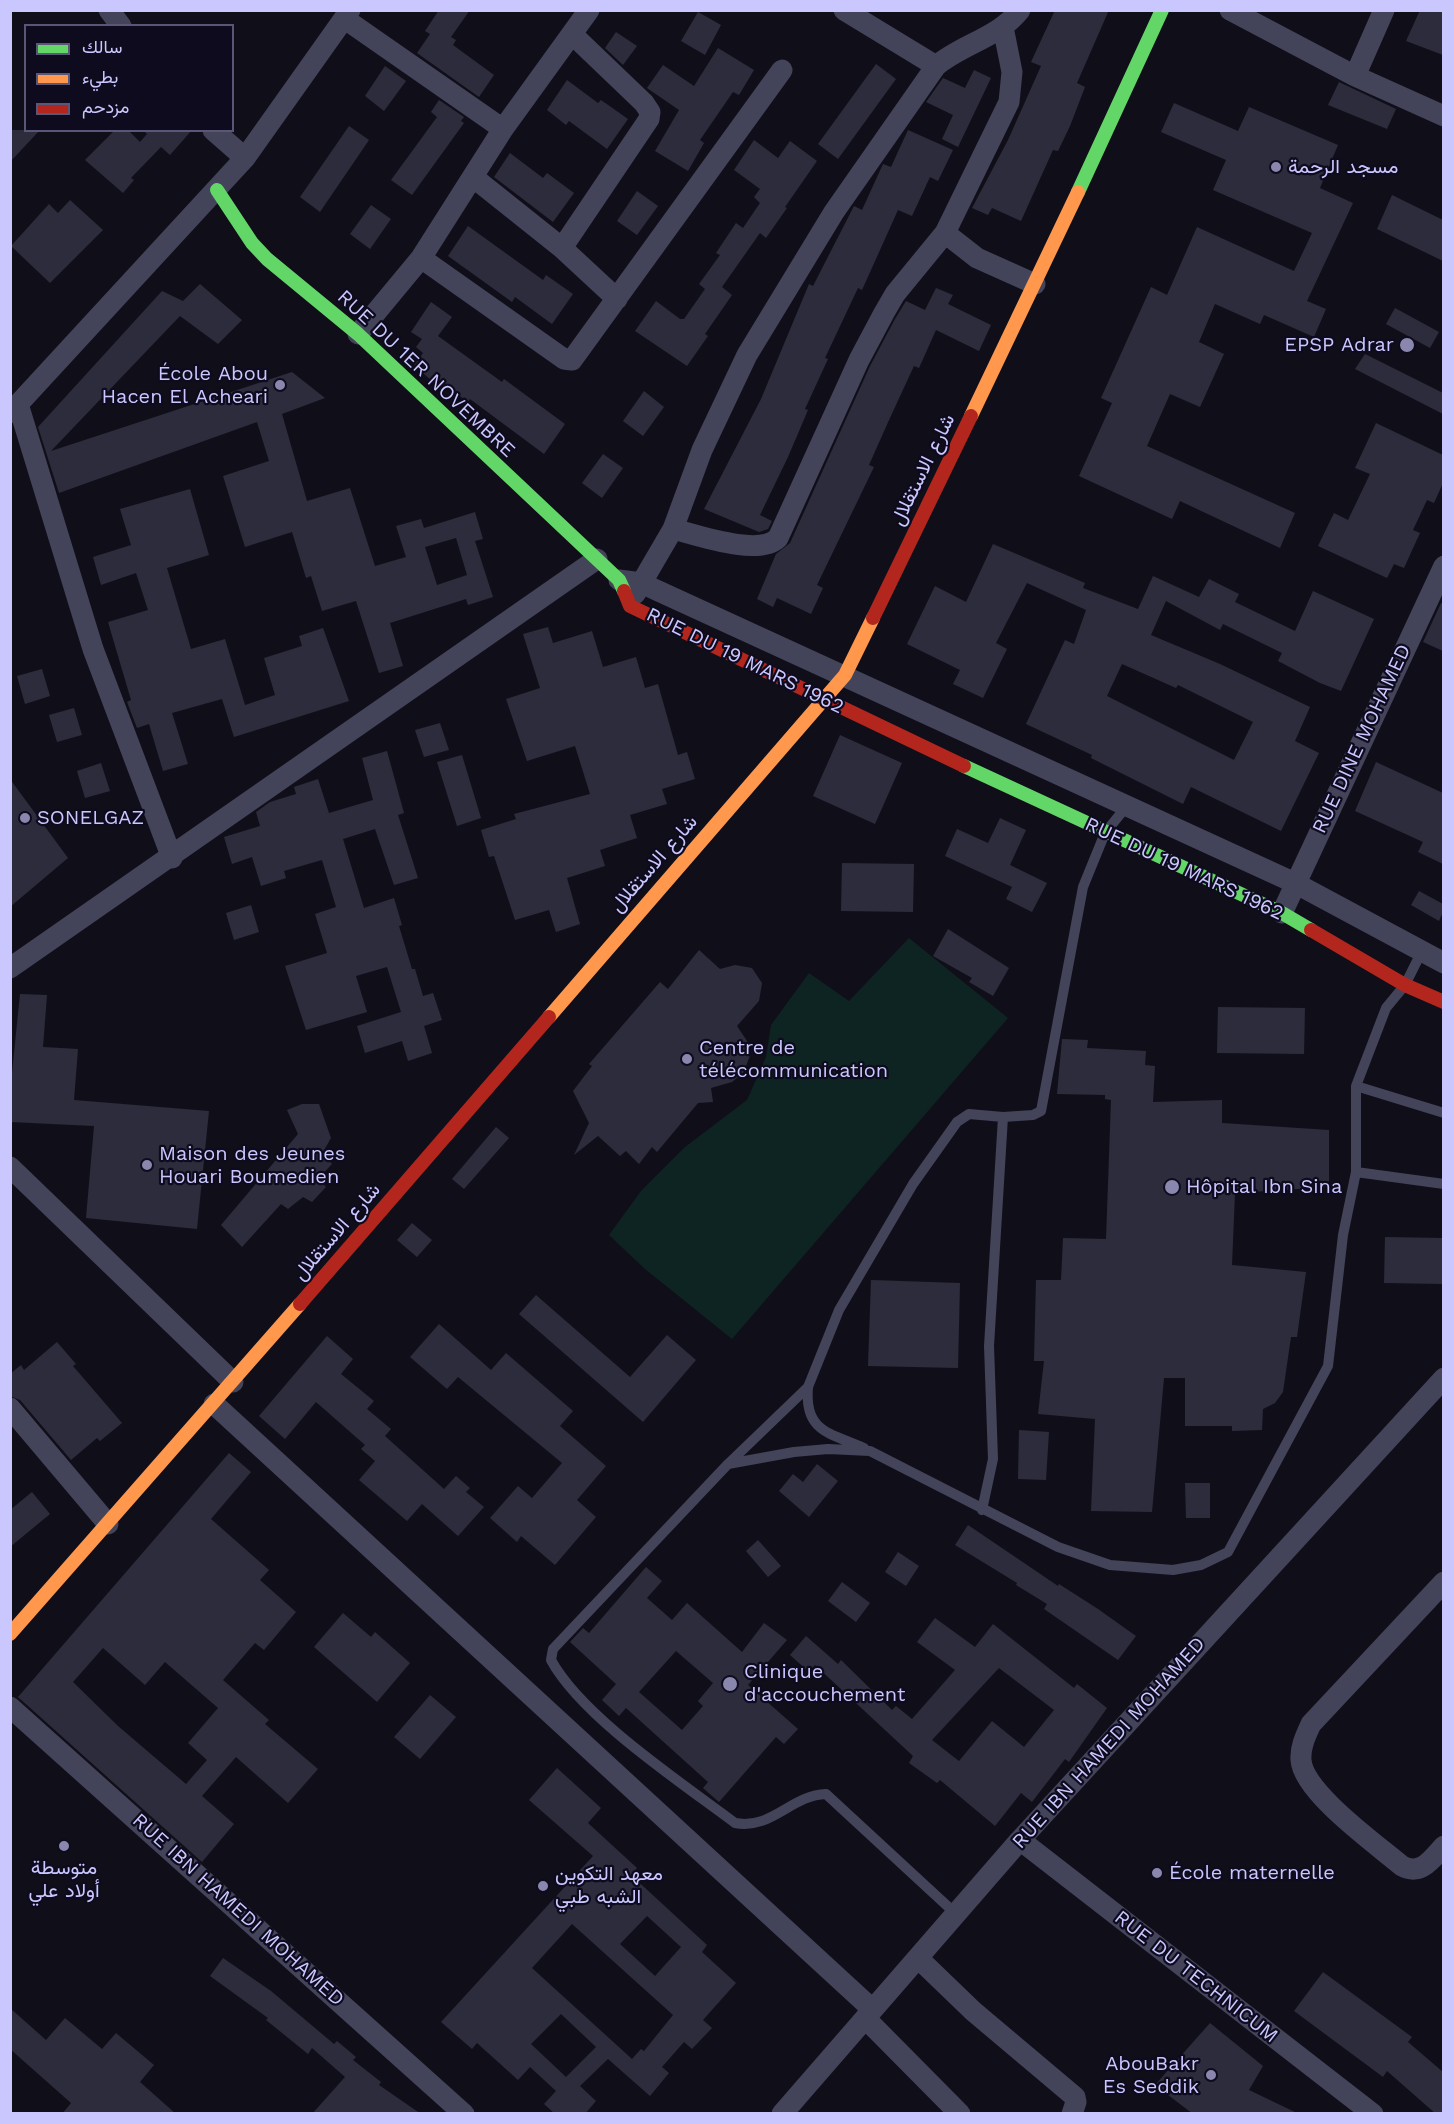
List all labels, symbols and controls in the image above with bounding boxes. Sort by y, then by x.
legend [24,24,234,132]
text: سالك [82,36,122,57]
text: بطيء [82,66,118,87]
text: مزدحم [82,96,129,117]
place label: مسجد الرحمة [1288,155,1398,179]
marker: مسجد الرحمة [1269,160,1283,174]
street label: RUE DU 1ER NOVEMBRE [332,285,520,463]
place label: EPSP Adrar [1284,333,1394,357]
marker: EPSP Adrar [1398,336,1416,354]
place label: École Abou Hacen El Acheari [102,362,268,409]
marker: École Abou Hacen El Acheari [273,378,287,392]
street label: شارع الاستقلال [886,410,960,530]
street label: RUE DU 19 MARS 1962 [642,603,848,719]
street label: RUE DINE MOHAMED [1308,641,1416,837]
place label: SONELGAZ [37,806,144,830]
street label: شارع الاستقلال [605,810,703,918]
marker: SONELGAZ [18,811,32,825]
street label: RUE DU 19 MARS 1962 [1081,812,1287,926]
place label: Centre de télécommunication [699,1036,888,1083]
marker: Centre de télécommunication [680,1052,694,1066]
place label: Maison des Jeunes Houari Boumedien [159,1142,345,1189]
marker: Maison des Jeunes Houari Boumedien [140,1158,154,1172]
place label: Hôpital Ibn Sina [1186,1175,1342,1199]
street label: شارع الاستقلال [288,1178,386,1286]
marker: Hôpital Ibn Sina [1163,1178,1181,1196]
street label: RUE IBN HAMEDI MOHAMED [1008,1632,1210,1854]
place label: Clinique d'accouchement [744,1660,905,1707]
marker: Clinique d'accouchement [721,1675,739,1693]
street label: RUE IBN HAMEDI MOHAMED [127,1809,349,2011]
marker: متوسطة أولاد علي [57,1839,71,1853]
place label: متوسطة أولاد علي [28,1856,100,1903]
place label: École maternelle [1169,1861,1335,1885]
place label: معهد التكوين الشبه طبي [555,1862,663,1909]
marker: École maternelle [1150,1866,1164,1880]
marker: معهد التكوين الشبه طبي [536,1879,550,1893]
street label: RUE DU TECHNICUM [1109,1906,1283,2048]
place label: AbouBakr Es Seddik [1103,2052,1199,2099]
marker: AbouBakr Es Seddik [1204,2068,1218,2082]

